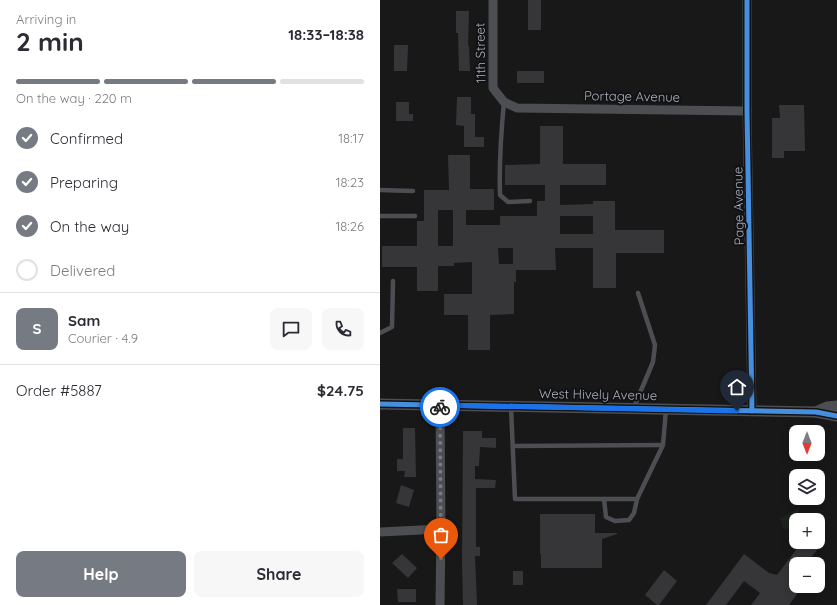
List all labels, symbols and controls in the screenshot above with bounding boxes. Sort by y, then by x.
text: Arriving in [16,11,76,27]
street label: 11th Street [471,23,489,83]
text: 2 min [16,25,84,58]
text: 18:33–18:38 [288,25,364,44]
street label: Portage Avenue [584,87,680,105]
text: On the way · 220 m [16,90,132,106]
icon: check [16,127,38,149]
text: Confirmed [50,129,123,148]
text: 18:17 [338,130,364,146]
street label: Page Avenue [729,166,747,246]
icon: check [16,171,38,193]
text: Preparing [50,173,118,192]
text: 18:23 [336,174,364,190]
icon: check [16,215,38,237]
text: On the way [50,217,129,236]
text: 18:26 [336,218,364,234]
text: Delivered [50,261,115,280]
button: chat [270,308,312,350]
button: phone [322,308,364,350]
text: Sam [68,311,100,330]
text: S [33,319,41,338]
text: Courier · 4.9 [68,330,138,346]
pin [720,370,754,411]
icon: home [726,376,748,398]
text: Order #5887 [16,381,102,400]
text: $24.75 [317,381,364,400]
street label: West Hively Avenue [539,385,657,403]
courier [420,387,460,427]
icon: bike [429,396,451,418]
north arrow [789,425,825,461]
map controls [789,425,825,593]
button: layers [789,469,825,505]
button: + [789,513,825,549]
pin [424,518,458,559]
icon: bag [430,524,452,546]
button: Help [16,551,186,597]
button: Share [194,551,364,597]
button: − [789,557,825,593]

